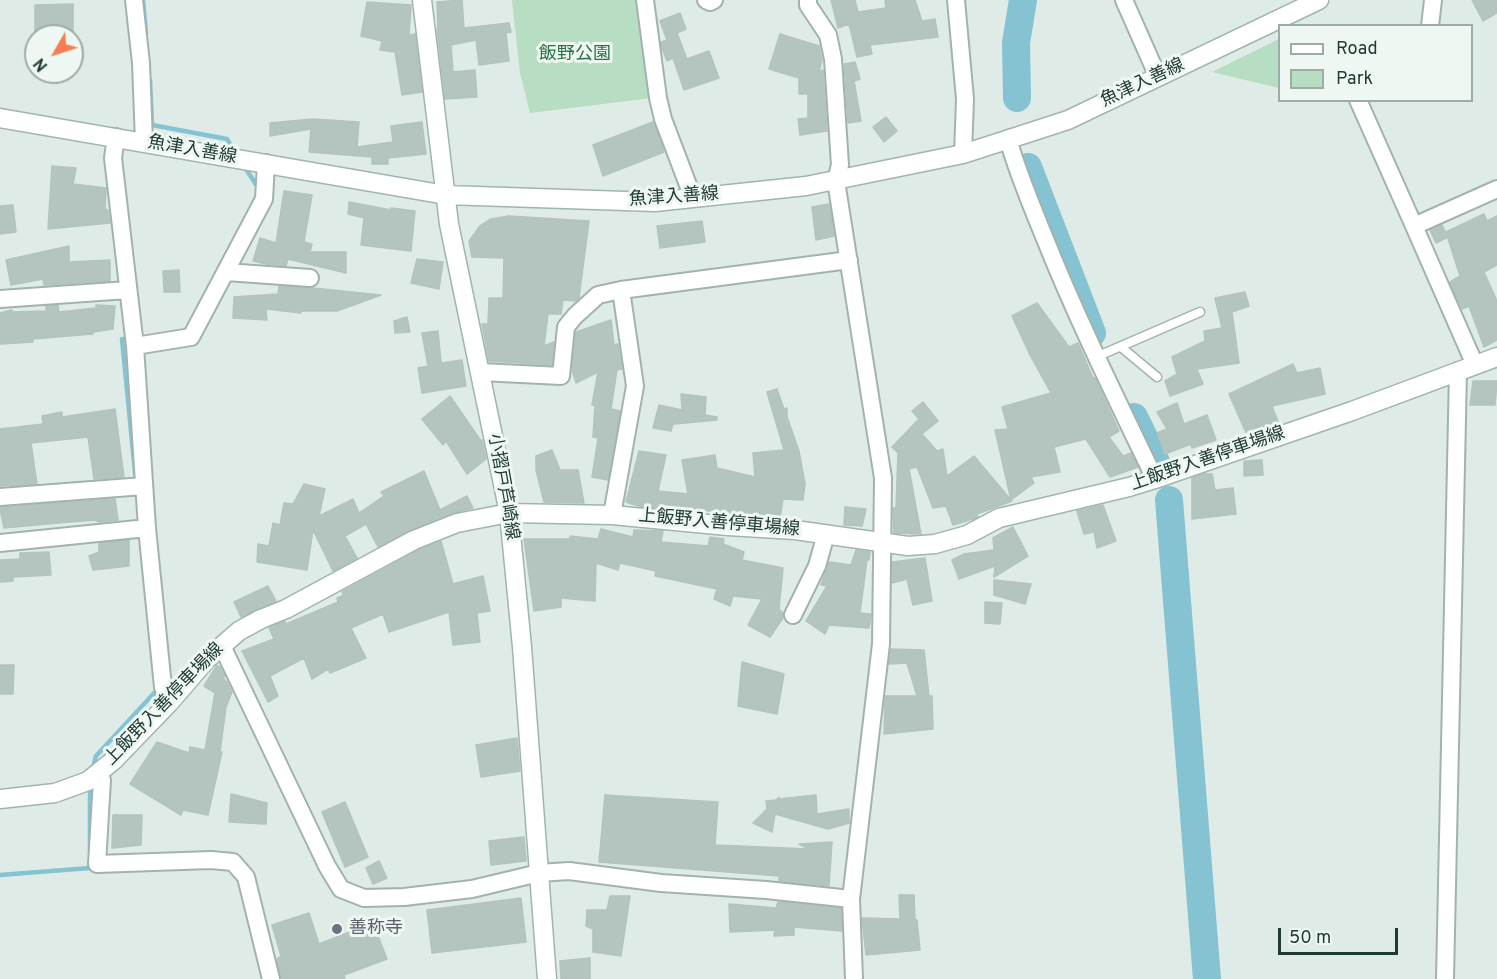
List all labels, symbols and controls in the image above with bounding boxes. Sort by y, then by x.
north arrow [24,24,84,84]
legend [1278,24,1473,102]
text: Road [1336,38,1378,61]
park label: 飯野公園 [539,44,611,66]
text: N [30,53,53,75]
street label: 魚津入善線 [1098,55,1188,113]
text: Park [1336,68,1373,91]
street label: 魚津入善線 [146,133,238,169]
street label: 魚津入善線 [628,184,720,212]
street label: 上飯野入善停車場線 [1128,423,1288,497]
street label: 小摺戸芦崎線 [482,432,522,542]
street label: 上飯野入善停車場線 [637,506,801,542]
street label: 上飯野入善停車場線 [101,639,229,771]
scale bar [1281,916,1401,954]
place label: 善称寺 [349,918,403,940]
marker: 善称寺 [330,922,344,936]
text: 50 m [1289,927,1331,950]

